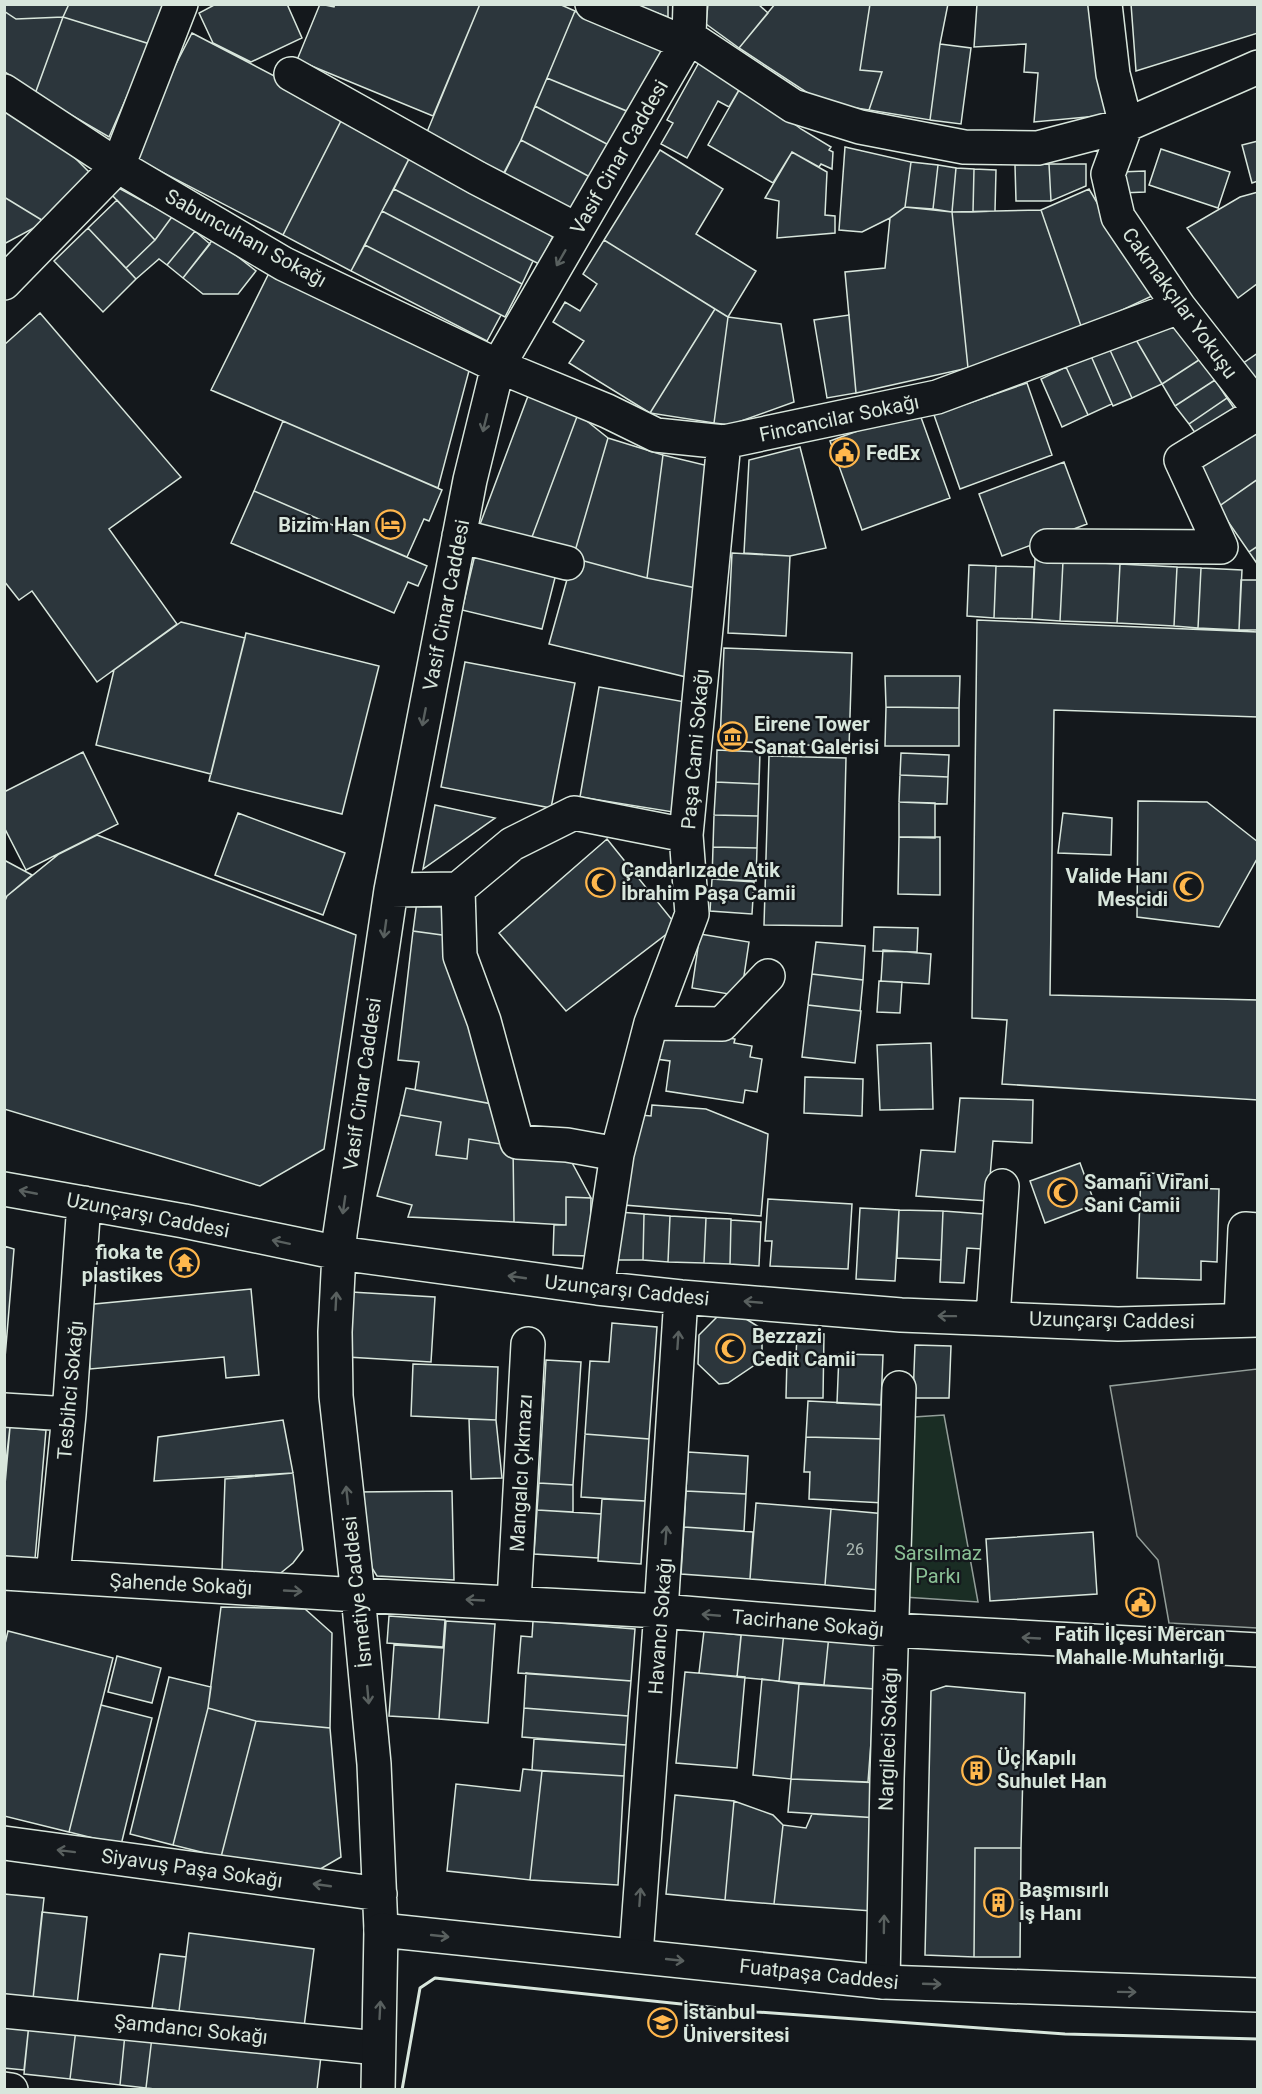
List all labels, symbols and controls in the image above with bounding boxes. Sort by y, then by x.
street label: Vasif Cinar Caddesi [565,76,673,238]
street label: Sabuncuhanı Sokağı [161,184,331,292]
street label: Cakmakçılar Yokuşu [1117,223,1243,383]
one-way arrow [555,249,567,266]
street label: Fincancilar Sokağı [757,389,921,447]
one-way arrow [478,413,490,432]
public building icon: FedEx [829,437,861,469]
place label: FedEx [866,441,921,465]
hotel icon: Bizim Han [375,509,407,541]
place label: Bizim Han [278,513,370,537]
street label: Vasif Cinar Caddesi [418,517,474,693]
street label: Paşa Cami Sokağı [676,668,714,830]
one-way arrow [418,707,430,726]
place label: Eirene Tower Sanat Galerisi [754,712,879,759]
museum icon: Eirene Tower Sanat Galerisi [717,720,749,752]
place label: Çandarlızade Atik İbrahim Paşa Camii [621,858,796,905]
place label: Valide Hanı Mescidi [1066,864,1168,911]
mosque icon: Çandarlızade Atik İbrahim Paşa Camii [584,866,616,898]
mosque icon: Valide Hanı Mescidi [1173,871,1205,903]
one-way arrow [379,918,390,938]
street label: Vasif Cinar Caddesi [338,996,386,1172]
place label: Samani Virani Sani Camii [1084,1170,1209,1217]
mosque icon: Samani Virani Sani Camii [1047,1177,1079,1209]
one-way arrow [19,1186,39,1197]
street label: Uzunçarşı Caddesi [64,1187,232,1243]
one-way arrow [339,1194,350,1214]
one-way arrow [272,1235,291,1247]
place label: fioka te plastikes [82,1240,163,1287]
temple icon: fioka te plastikes [168,1247,200,1279]
street label: Uzunçarşı Caddesi [543,1269,711,1311]
one-way arrow [508,1271,528,1282]
one-way arrow [331,1291,342,1311]
one-way arrow [743,1297,763,1308]
street label: Uzunçarşı Caddesi [1029,1307,1195,1333]
one-way arrow [938,1310,958,1322]
street label: Tesbihci Sokağı [52,1319,88,1461]
place label: Bezzazi Cedit Camii [752,1324,856,1371]
one-way arrow [673,1331,684,1351]
mosque icon: Bezzazi Cedit Camii [715,1332,747,1364]
street label: Mangalcı Çıkmazı [505,1393,537,1553]
one-way arrow [341,1485,352,1505]
street label: İsmetiye Caddesi [337,1515,377,1669]
one-way arrow [661,1525,672,1545]
house number: 26 [846,1540,864,1559]
park label: Sarsılmaz Parkı [894,1541,982,1588]
street label: Havancı Sokağı [643,1557,677,1695]
street label: Şahende Sokağı [109,1568,253,1600]
one-way arrow [283,1585,303,1596]
public building icon: Fatih İlçesi Mercan Mahalle Muhtarlığı [1124,1587,1156,1619]
one-way arrow [465,1595,485,1606]
street label: Tacirhane Sokağı [731,1604,885,1642]
one-way arrow [702,1609,722,1620]
place label: Fatih İlçesi Mercan Mahalle Muhtarlığı [1055,1622,1225,1669]
one-way arrow [1022,1632,1042,1643]
street label: Nargileci Sokağı [873,1667,903,1811]
one-way arrow [363,1684,374,1704]
place label: Üç Kapılı Suhulet Han [997,1746,1107,1793]
building icon: Üç Kapılı Suhulet Han [960,1754,992,1786]
street label: Siyavuş Paşa Sokağı [100,1843,284,1893]
one-way arrow [57,1845,77,1856]
place label: Başmısırlı İş Hanı [1019,1878,1109,1925]
one-way arrow [313,1880,332,1891]
building icon: Başmısırlı İş Hanı [982,1886,1014,1918]
one-way arrow [635,1888,646,1908]
one-way arrow [878,1914,890,1934]
one-way arrow [429,1931,449,1942]
street label: Fuatpaşa Caddesi [738,1954,900,1994]
one-way arrow [665,1955,685,1966]
one-way arrow [922,1979,942,1990]
one-way arrow [1117,1986,1137,1997]
place label: İstanbul Üniversitesi [683,2000,790,2047]
one-way arrow [374,2001,385,2021]
school or university icon: İstanbul Üniversitesi [646,2007,678,2039]
street label: Şamdancı Sokağı [113,2009,269,2049]

